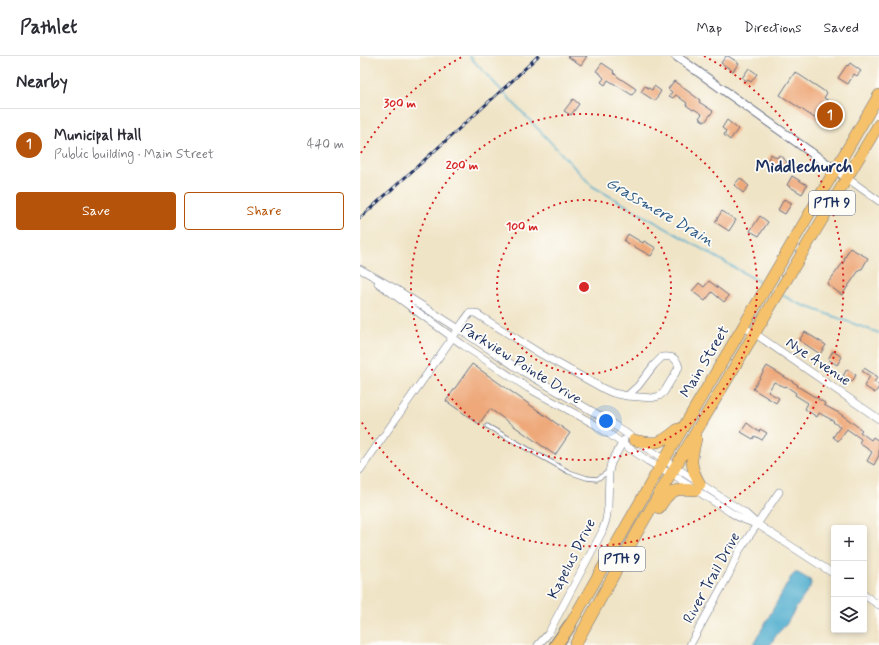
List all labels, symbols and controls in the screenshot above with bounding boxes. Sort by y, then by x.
text: Pathlet [20,15,77,40]
text: Map [696,19,722,37]
text: Directions [744,19,802,37]
text: Saved [824,19,859,37]
text: Nearby [16,71,68,93]
text: 300 m [384,96,417,112]
pin: 1 [817,100,843,130]
text: Municipal Hall [54,126,141,146]
text: 1 [26,136,32,153]
text: 440 m [307,136,344,153]
text: Public building · Main Street [54,146,214,163]
district label: Middlechurch [755,156,853,178]
text: 200 m [446,158,479,174]
water label: Grassmere Drain [602,172,718,252]
road number: PTH 9 [809,191,855,215]
button: Save [16,192,176,230]
button: Share [184,192,344,230]
text: 100 m [506,219,539,235]
centre of rings [577,280,591,294]
street label: Parkview Pointe Drive [457,319,585,409]
street label: Main Street [676,322,734,402]
street label: Nye Avenue [782,333,855,391]
your location [596,411,616,431]
street label: Kapelus Drive [543,515,601,603]
map controls [831,525,867,633]
button: + [831,525,867,561]
street label: River Trail Drive [679,529,745,627]
road number: PTH 9 [599,547,645,571]
button: − [831,561,867,597]
button: layers [831,597,867,633]

